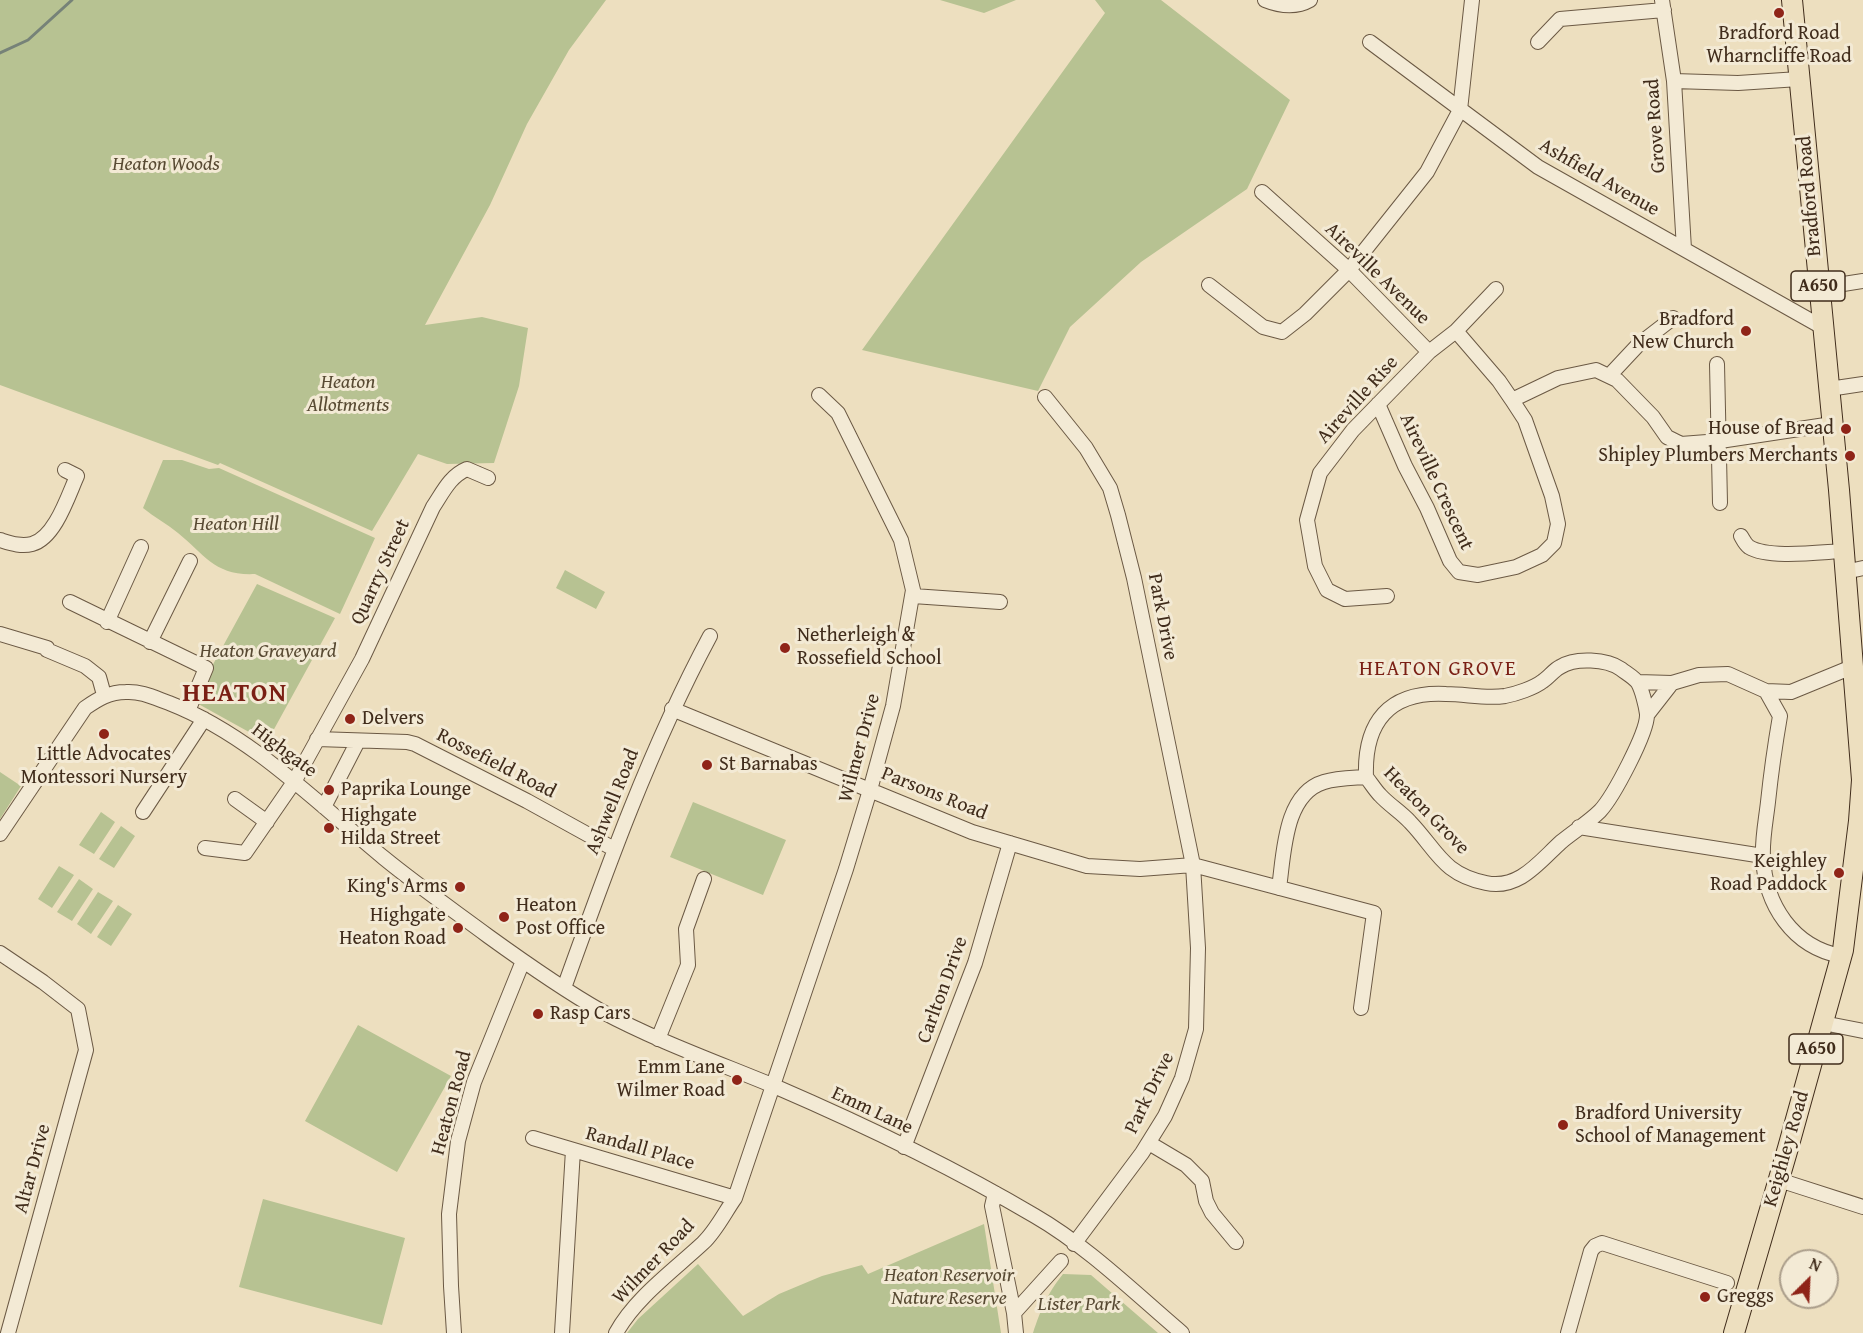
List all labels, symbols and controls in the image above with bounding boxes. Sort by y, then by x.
marker: Bradford Road Wharncliffe Road [1772,6,1786,20]
place label: Bradford Road Wharncliffe Road [1706,22,1852,69]
street label: Grove Road [1641,78,1671,174]
street label: Ashfield Avenue [1535,134,1663,222]
street label: Bradford Road [1793,135,1827,257]
park label: Heaton Woods [112,153,220,177]
street label: Aireville Avenue [1319,218,1435,330]
road number: A650 [1791,271,1845,301]
place label: Bradford New Church [1632,308,1734,355]
marker: Bradford New Church [1739,324,1753,338]
street label: Aireville Rise [1312,351,1404,449]
park label: Heaton Allotments [307,371,389,418]
street label: Aireville Crescent [1394,410,1478,554]
place label: House of Bread [1708,417,1834,441]
marker: House of Bread [1839,422,1853,436]
place label: Shipley Plumbers Merchants [1598,444,1838,468]
marker: Shipley Plumbers Merchants [1843,449,1857,463]
park label: Heaton Hill [193,513,279,537]
street label: Quarry Street [346,515,416,629]
street label: Park Drive [1142,572,1182,662]
place label: Netherleigh & Rossefield School [797,624,942,671]
park label: Heaton Graveyard [199,640,337,664]
marker: Netherleigh & Rossefield School [778,641,792,655]
district label: HEATON GROVE [1359,657,1517,683]
district label: HEATON [182,678,288,710]
street label: Wilmer Drive [834,691,886,805]
place label: Delvers [362,707,424,731]
marker: Delvers [343,712,357,726]
street label: Highgate [246,719,322,783]
street label: Rossefield Road [432,724,560,804]
marker: Little Advocates Montessori Nursery [97,727,111,741]
place label: Little Advocates Montessori Nursery [21,743,187,790]
street label: Ashwell Road [581,746,645,858]
place label: St Barnabas [719,753,818,777]
marker: St Barnabas [700,758,714,772]
street label: Parsons Road [878,762,990,826]
street label: Heaton Grove [1378,762,1474,860]
place label: Paprika Lounge [341,778,471,802]
marker: Paprika Lounge [322,783,336,797]
place label: Highgate Hilda Street [341,804,441,851]
marker: Highgate Hilda Street [322,821,336,835]
place label: Keighley Road Paddock [1710,850,1827,897]
marker: Keighley Road Paddock [1832,866,1846,880]
place label: King's Arms [347,875,448,899]
marker: King's Arms [453,880,467,894]
place label: Heaton Post Office [516,894,605,941]
place label: Highgate Heaton Road [339,904,446,951]
marker: Heaton Post Office [497,910,511,924]
marker: Highgate Heaton Road [451,921,465,935]
street label: Carlton Drive [913,933,973,1047]
place label: Rasp Cars [550,1002,631,1026]
marker: Rasp Cars [531,1007,545,1021]
road number: A650 [1789,1034,1843,1064]
street label: Heaton Road [427,1048,477,1158]
street label: Park Drive [1120,1048,1180,1138]
place label: Emm Lane Wilmer Road [617,1056,725,1103]
marker: Emm Lane Wilmer Road [730,1073,744,1087]
street label: Emm Lane [827,1082,917,1140]
street label: Keighley Road [1759,1088,1815,1210]
place label: Bradford University School of Management [1575,1102,1766,1149]
marker: Bradford University School of Management [1556,1118,1570,1132]
street label: Altar Drive [10,1122,56,1216]
street label: Randall Place [583,1122,697,1176]
street label: Wilmer Road [608,1215,700,1309]
north arrow [1779,1249,1839,1309]
text: N [1806,1251,1825,1278]
park label: Heaton Reservoir Nature Reserve [884,1264,1014,1311]
place label: Greggs [1717,1285,1774,1309]
marker: Greggs [1698,1290,1712,1304]
park label: Lister Park [1038,1293,1120,1317]

